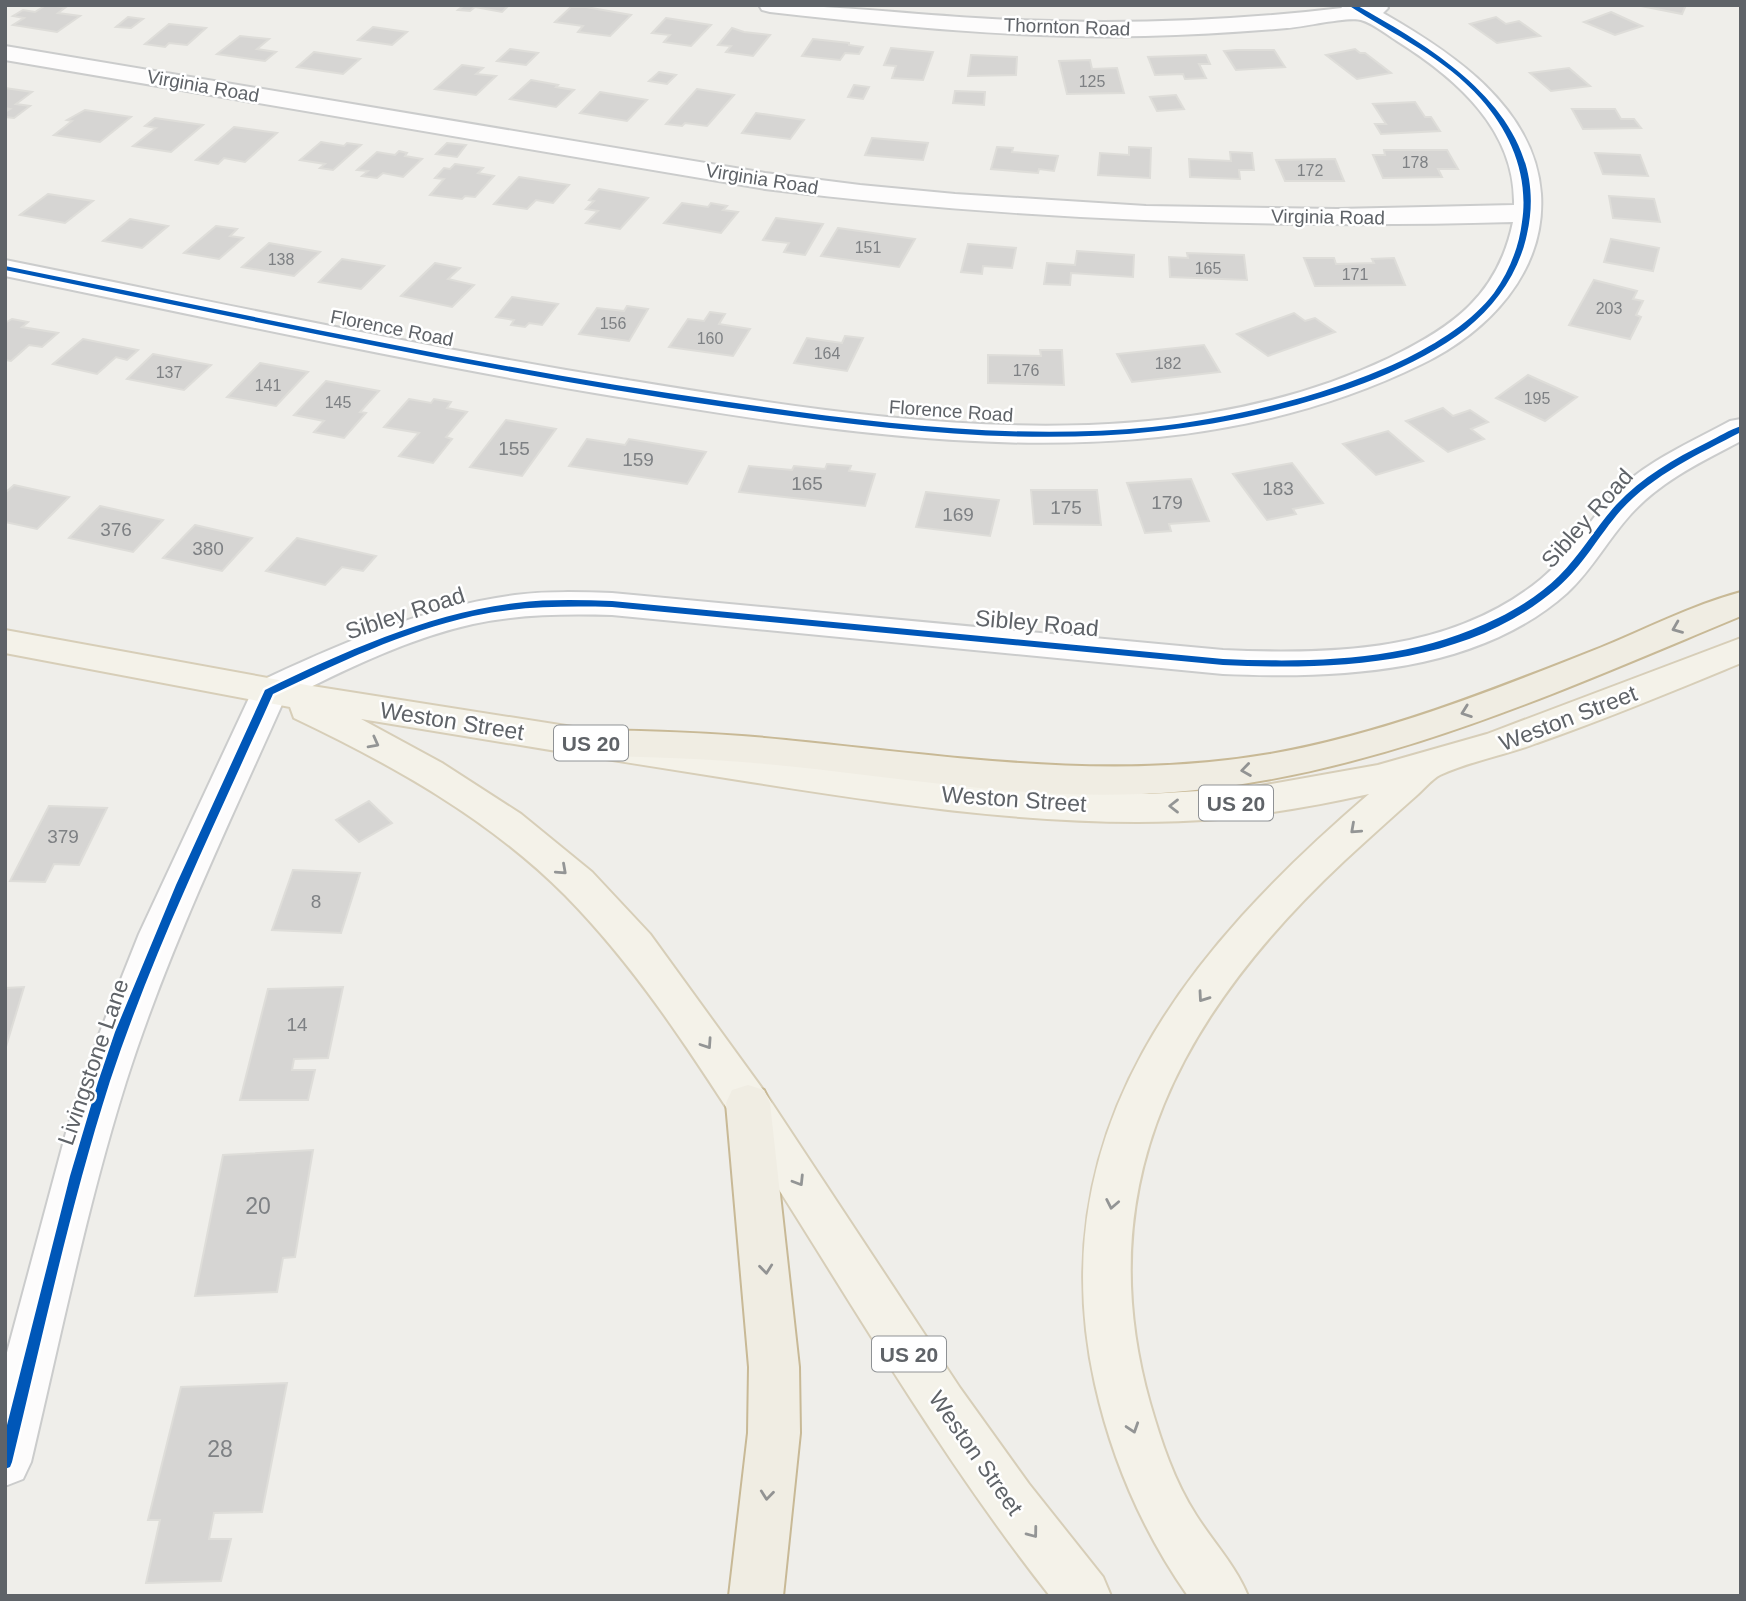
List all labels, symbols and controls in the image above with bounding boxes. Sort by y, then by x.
street label: Thornton Road [1003,14,1131,40]
street label: Virginia Road [145,66,261,106]
house number: 125 [1079,73,1105,90]
house number: 178 [1402,154,1428,171]
street label: Virginia Road [704,160,820,198]
house number: 172 [1297,162,1323,179]
street label: Virginia Road [1271,206,1385,228]
house number: 151 [855,239,881,256]
house number: 138 [268,251,294,268]
house number: 165 [1195,260,1221,277]
house number: 171 [1342,266,1368,283]
house number: 203 [1596,300,1622,317]
street label: Florence Road [329,306,455,350]
house number: 156 [600,315,626,332]
house number: 160 [697,330,723,347]
house number: 164 [814,345,840,362]
house number: 182 [1155,355,1181,372]
house number: 176 [1013,362,1039,379]
house number: 137 [156,364,182,381]
house number: 141 [255,377,281,394]
house number: 195 [1524,390,1550,407]
house number: 145 [325,394,351,411]
street label: Florence Road [888,396,1014,426]
house number: 155 [498,438,530,459]
house number: 159 [622,449,654,470]
street label: Sibley Road [1536,463,1638,573]
house number: 165 [791,473,823,494]
house number: 183 [1262,478,1294,499]
house number: 179 [1151,492,1183,513]
house number: 175 [1050,497,1082,518]
house number: 169 [942,504,974,525]
house number: 376 [100,519,132,540]
house number: 380 [192,538,224,559]
street label: Sibley Road [342,581,468,645]
street label: Sibley Road [974,605,1100,641]
one-way arrow [1672,620,1684,634]
street label: Weston Street [1496,680,1641,756]
street label: Weston Street [378,697,526,745]
one-way arrow [1460,704,1472,718]
road number: US 20 [554,726,628,760]
one-way arrow [367,735,379,748]
one-way arrow [1240,762,1252,777]
street label: Weston Street [941,781,1088,817]
road number: US 20 [1199,786,1273,820]
one-way arrow [1168,799,1179,814]
one-way arrow [1350,821,1363,833]
house number: 379 [47,826,79,847]
one-way arrow [554,862,567,874]
house number: 8 [311,891,321,912]
street label: Livingstone Lane [52,976,134,1148]
one-way arrow [1199,989,1211,1002]
house number: 14 [286,1014,308,1035]
one-way arrow [699,1036,712,1049]
one-way arrow [790,1173,803,1186]
house number: 20 [245,1193,271,1219]
one-way arrow [1105,1198,1120,1210]
one-way arrow [758,1263,773,1274]
road number: US 20 [872,1336,946,1372]
street label: Weston Street [924,1386,1029,1520]
one-way arrow [1124,1422,1139,1434]
house number: 28 [207,1436,233,1462]
one-way arrow [760,1490,775,1501]
one-way arrow [1025,1526,1037,1538]

